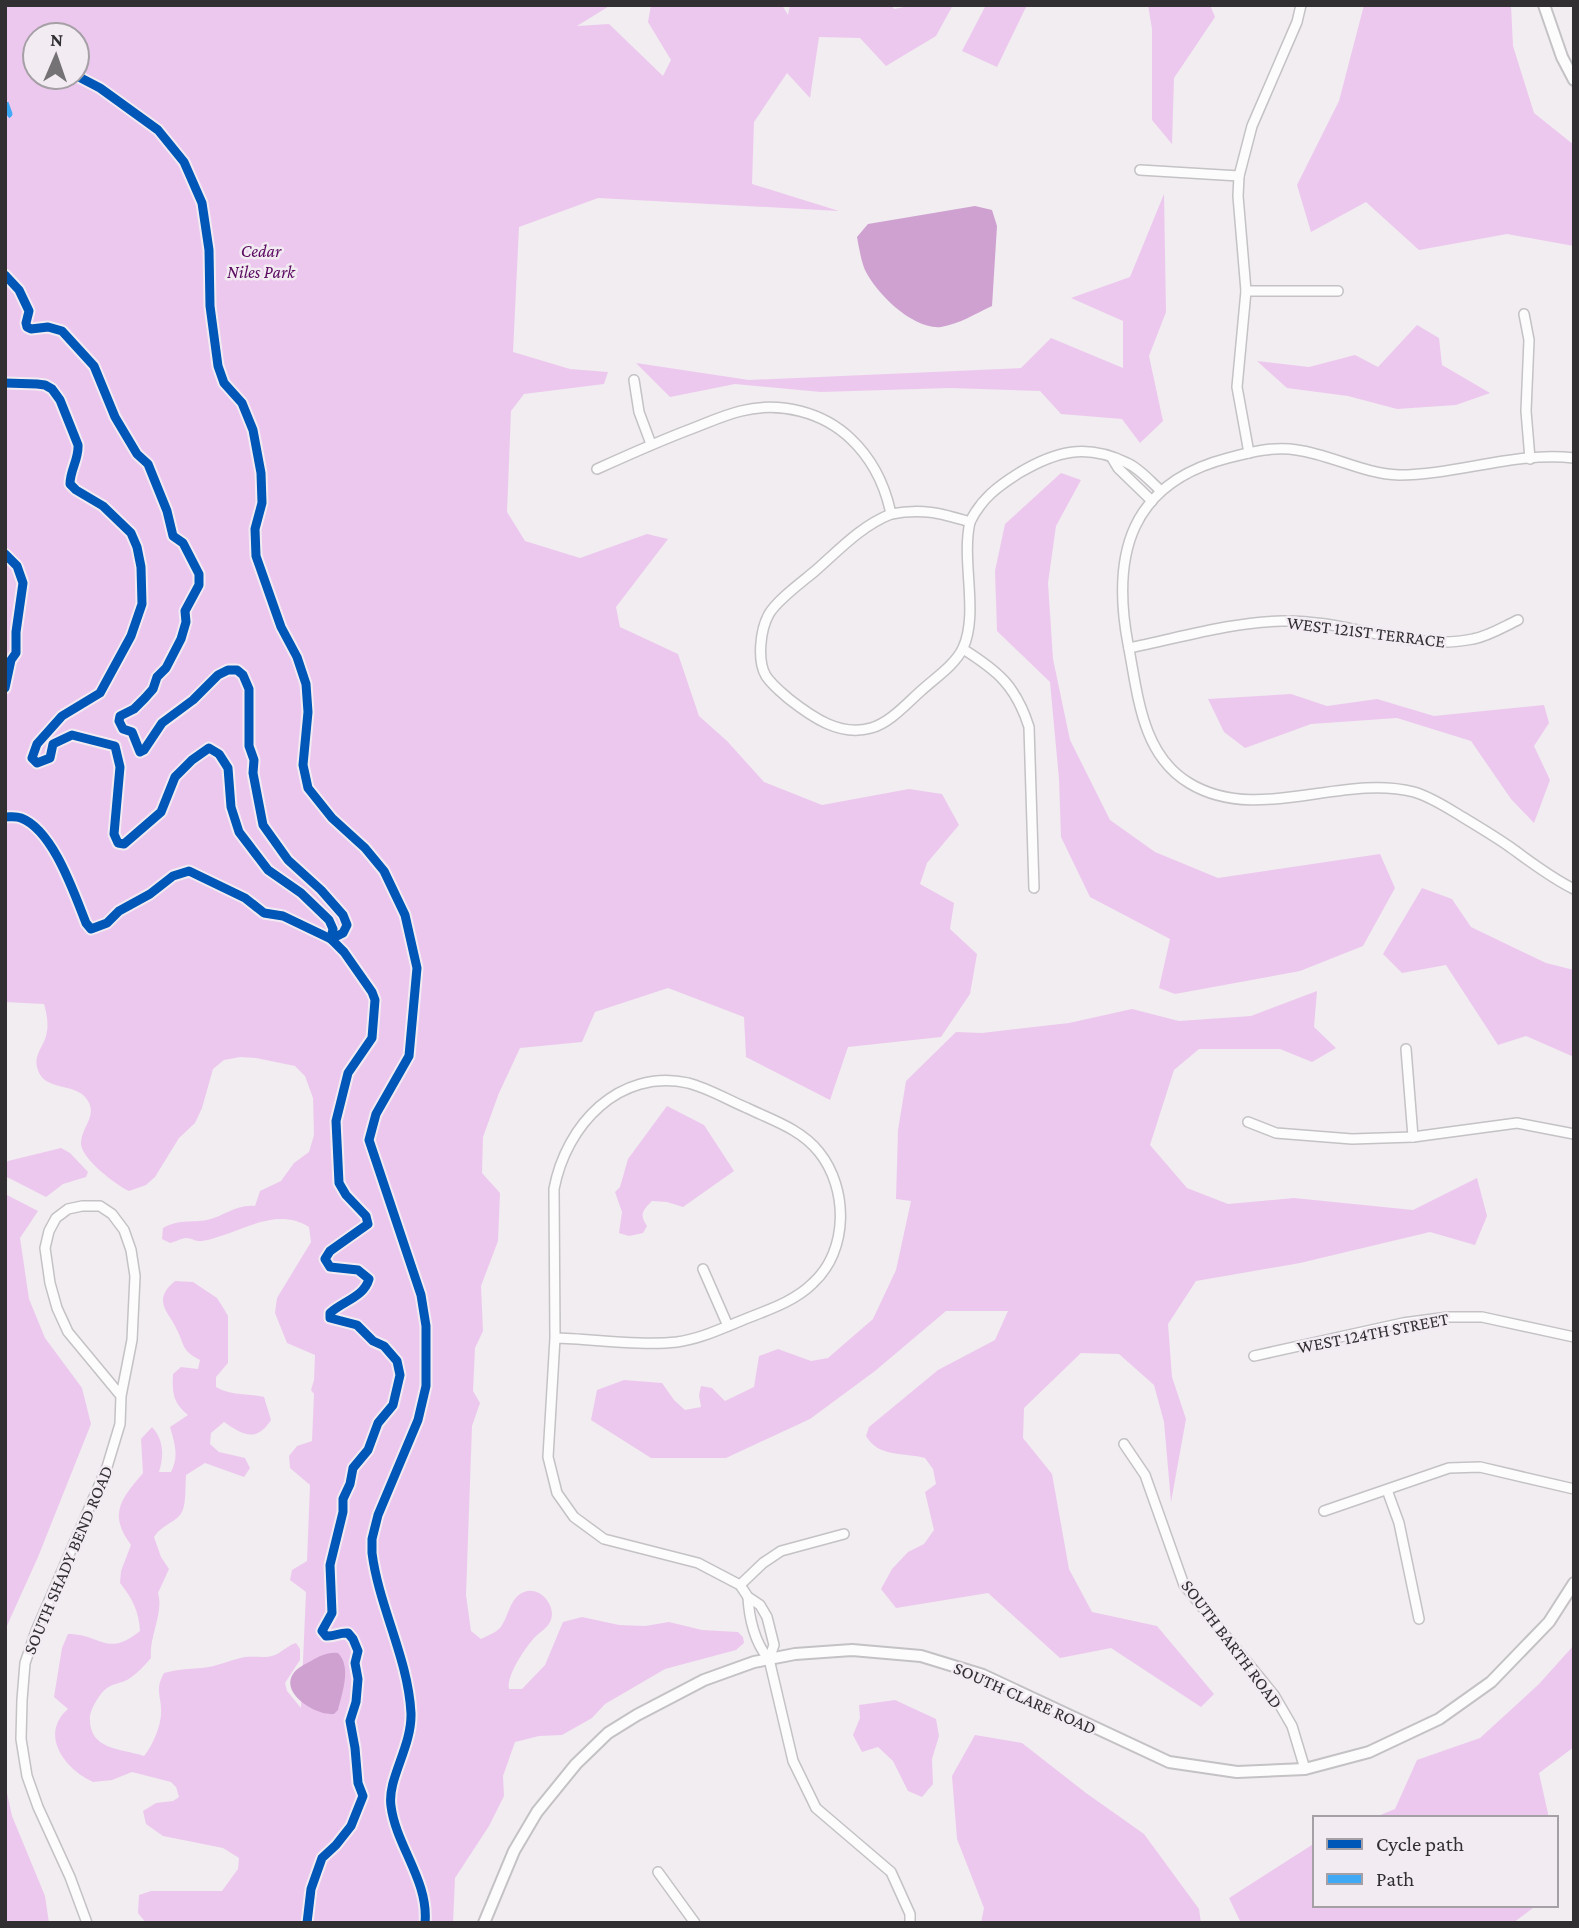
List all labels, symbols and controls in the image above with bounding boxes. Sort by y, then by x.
north arrow [21,21,91,91]
text: N [50,29,63,50]
park label: Cedar Niles Park [227,241,296,282]
street label: WEST 121ST TERRACE [1286,612,1447,652]
street label: WEST 124TH STREET [1296,1308,1451,1357]
street label: SOUTH SHADY BEND ROAD [19,1463,117,1657]
street label: SOUTH BARTH ROAD [1177,1576,1287,1712]
street label: SOUTH CLARE ROAD [951,1658,1099,1738]
legend [1313,1816,1558,1907]
text: Cycle path [1376,1832,1464,1856]
text: Path [1376,1867,1414,1891]

